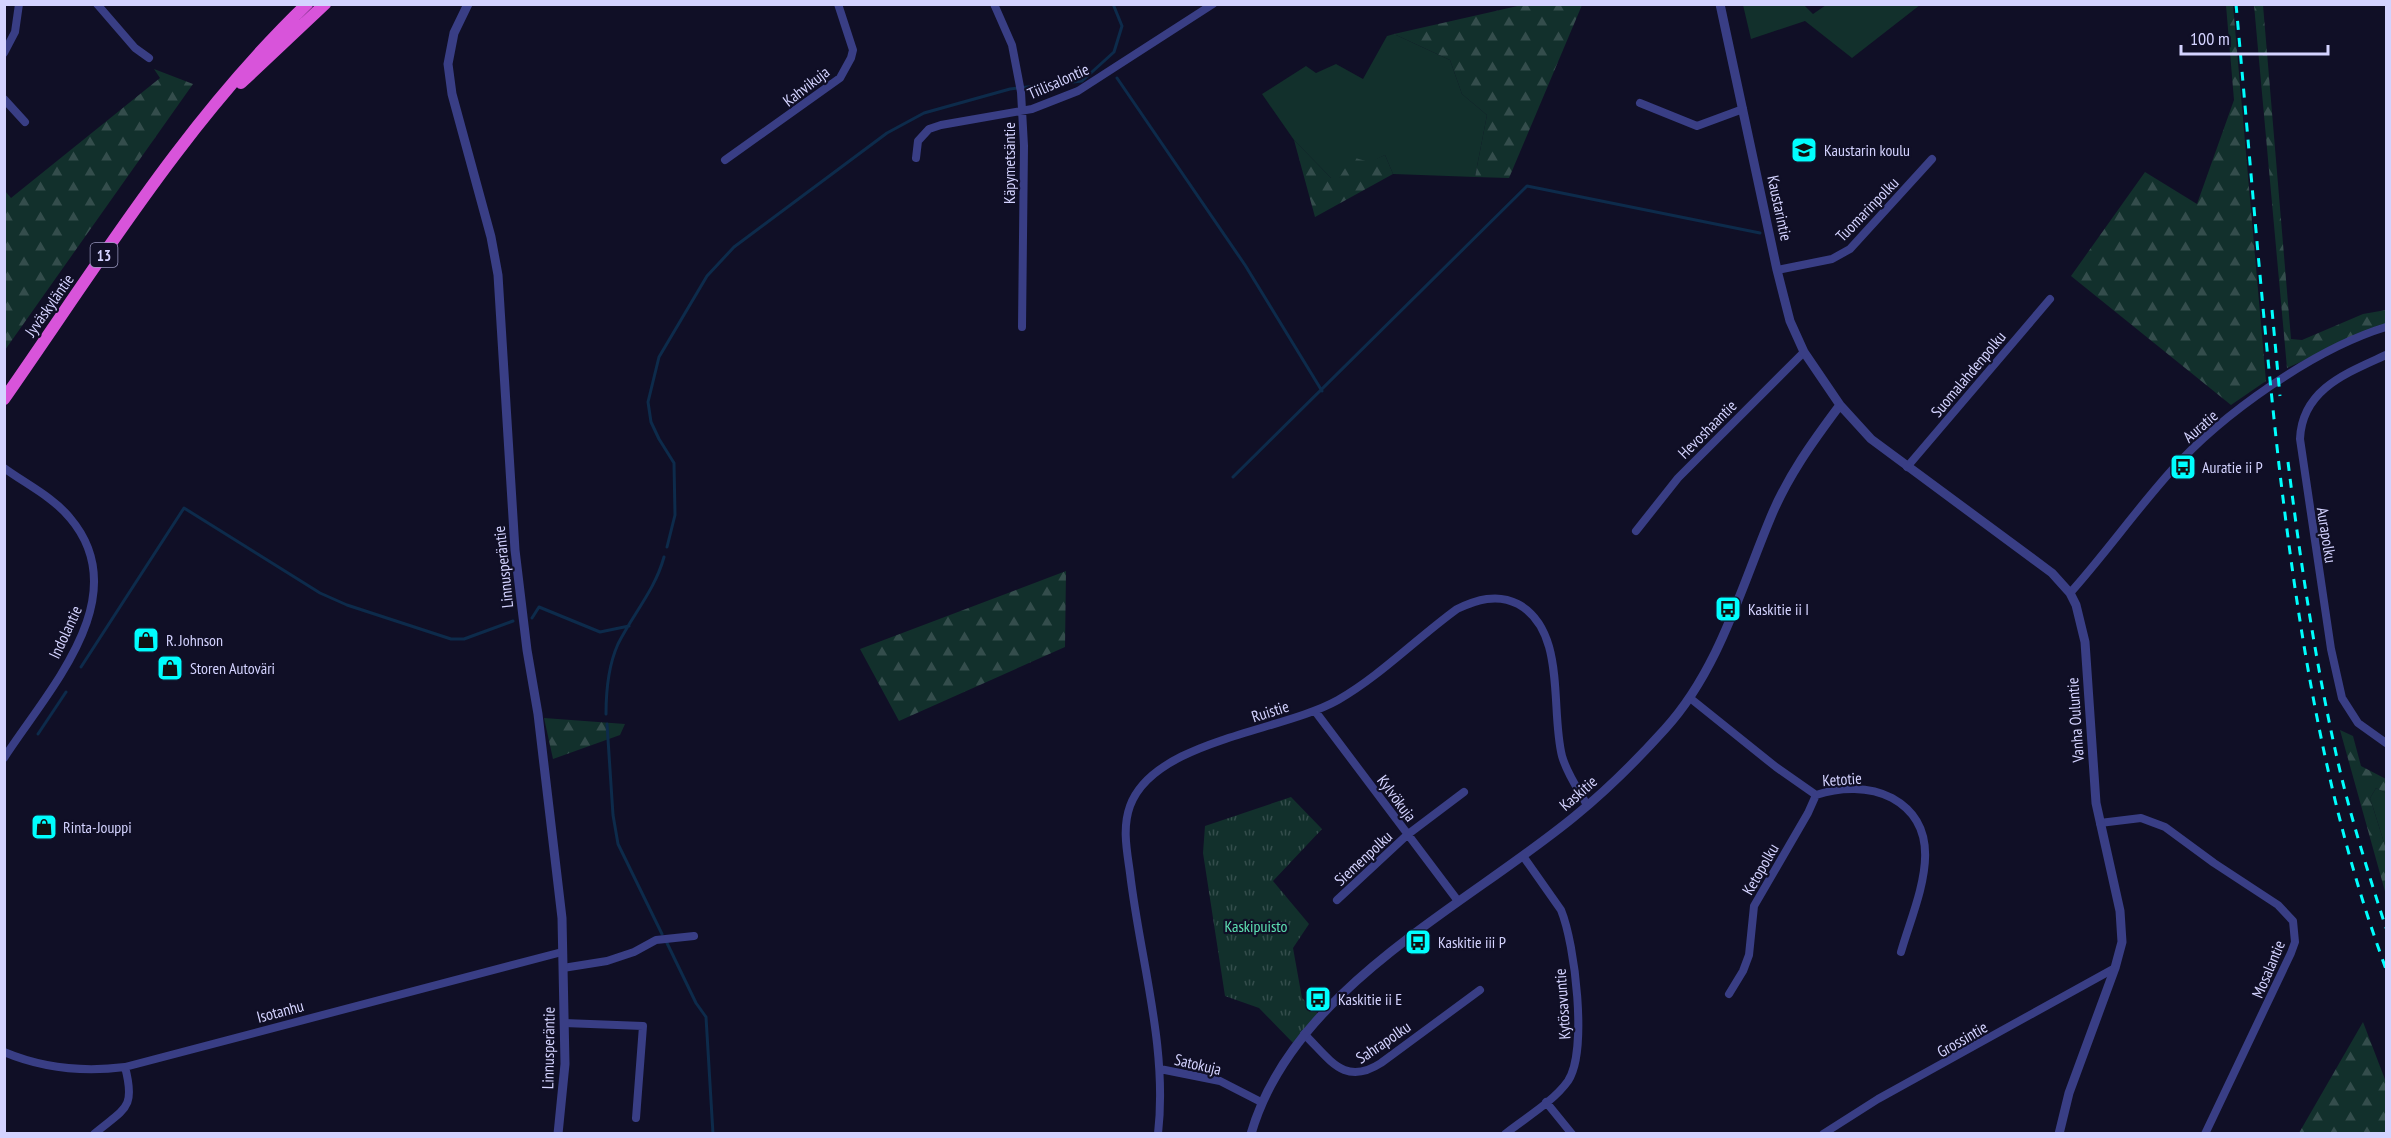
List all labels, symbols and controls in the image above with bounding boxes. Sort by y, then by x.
scale bar [2181,18,2328,56]
text: 100 m [2190,27,2230,50]
street label: Tiilisalontie [1024,59,1092,103]
street label: Kahvikuja [779,62,833,110]
street label: Käpymetsäntie [999,122,1019,204]
school or university icon: Kaustarin koulu [1789,135,1819,165]
place label: Kaustarin koulu [1824,140,1910,160]
street label: Tuomarinpolku [1831,172,1903,245]
street label: Kaustarintie [1763,173,1797,243]
road number: 13 [90,243,118,267]
street label: Jyväskyläntie [20,270,78,341]
street label: Suomalahdenpolku [1926,327,2010,421]
street label: Hevoshaantie [1673,395,1741,463]
street label: Auratie [2178,405,2222,447]
bus stop icon: Auratie ii P [2168,452,2198,482]
place label: Auratie ii P [2202,457,2263,477]
street label: Aurapolku [2313,506,2341,564]
street label: Linnusperäntie [489,525,517,609]
bus stop icon: Kaskitie ii I [1713,594,1743,624]
place label: Kaskitie ii I [1748,599,1809,619]
street label: Indolantie [44,602,86,662]
shop icon: R. Johnson [131,625,161,655]
place label: R. Johnson [166,630,223,650]
shop icon: Storen Autoväri [155,653,185,683]
place label: Storen Autoväri [190,658,275,678]
street label: Vanha Ouluntie [2062,677,2088,764]
street label: Ruistie [1249,696,1291,726]
street label: Ketotie [1822,768,1862,790]
street label: Kylvökuja [1373,771,1421,825]
street label: Kaskitie [1555,771,1601,815]
shop icon: Rinta-Jouppi [29,812,59,842]
place label: Rinta-Jouppi [63,817,132,837]
street label: Siemenpolku [1330,826,1396,890]
street label: Ketopolku [1737,840,1783,898]
park label: Kaskipuisto [1224,916,1288,936]
bus stop icon: Kaskitie iii P [1403,927,1433,957]
place label: Kaskitie iii P [1438,932,1506,952]
street label: Mosalantie [2247,937,2289,1001]
street label: Kytösavuntie [1550,968,1574,1040]
bus stop icon: Kaskitie ii E [1303,984,1333,1014]
place label: Kaskitie ii E [1338,989,1402,1009]
street label: Isotanhu [254,995,306,1027]
street label: Linnusperäntie [537,1007,559,1089]
street label: Sahrapolku [1352,1016,1414,1068]
street label: Grossintie [1933,1017,1991,1061]
street label: Satokuja [1173,1049,1223,1079]

